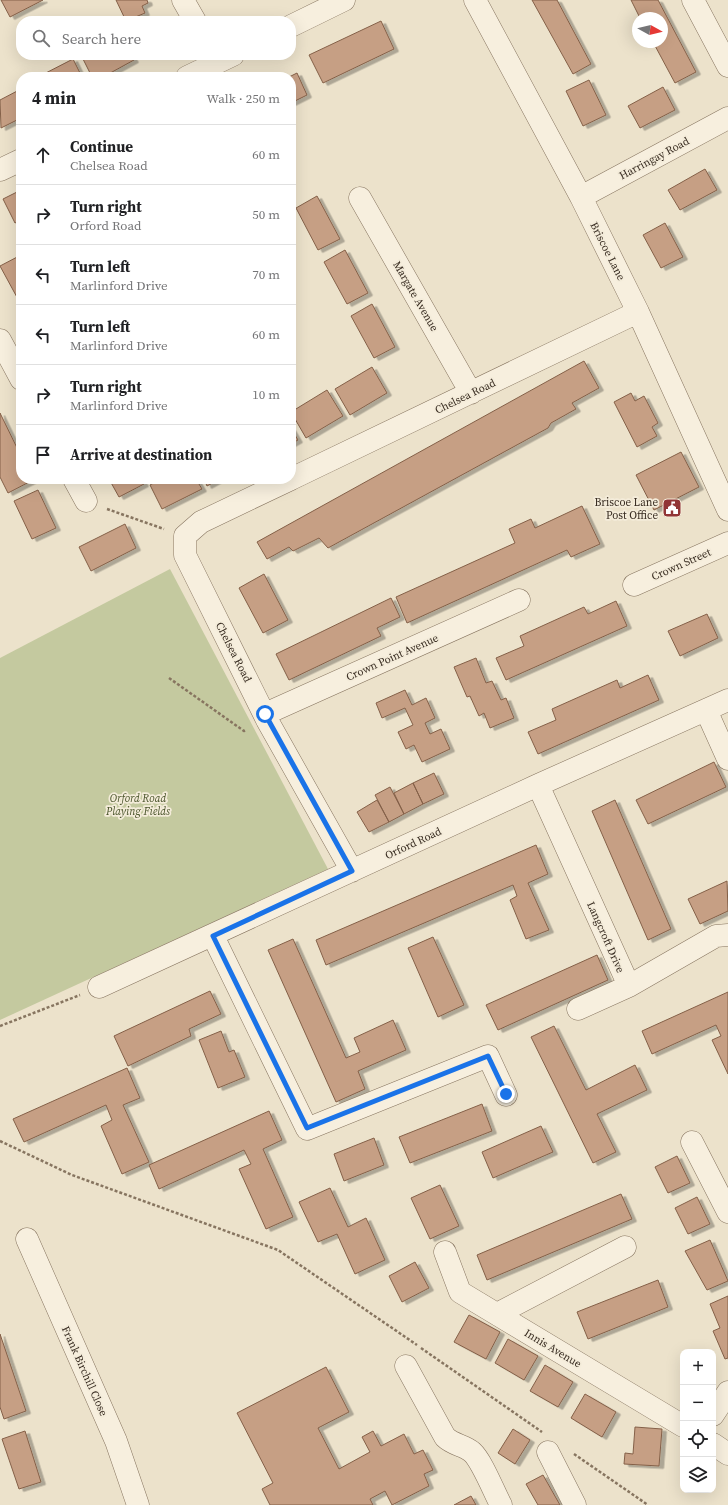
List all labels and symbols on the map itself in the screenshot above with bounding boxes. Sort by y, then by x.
north arrow [632,12,668,48]
street label: Harringay Road [617,133,693,183]
street label: Briscoe Lane [586,219,629,283]
street label: Margate Avenue [389,258,442,334]
street label: Chelsea Road [432,375,499,418]
place label: Briscoe Lane Post Office [594,495,658,523]
public building icon: Briscoe Lane Post Office [661,497,683,519]
street label: Crown Street [649,545,714,584]
street label: Chelsea Road [212,620,255,686]
street label: Crown Point Avenue [344,630,441,685]
route start [256,705,274,723]
park label: Orford Road Playing Fields [105,791,170,819]
street label: Orford Road [383,824,444,863]
street label: Langcroft Drive [583,899,628,976]
route end [497,1085,515,1103]
street label: Frank Birchill Close [58,1324,111,1419]
street label: Innis Avenue [521,1325,584,1372]

